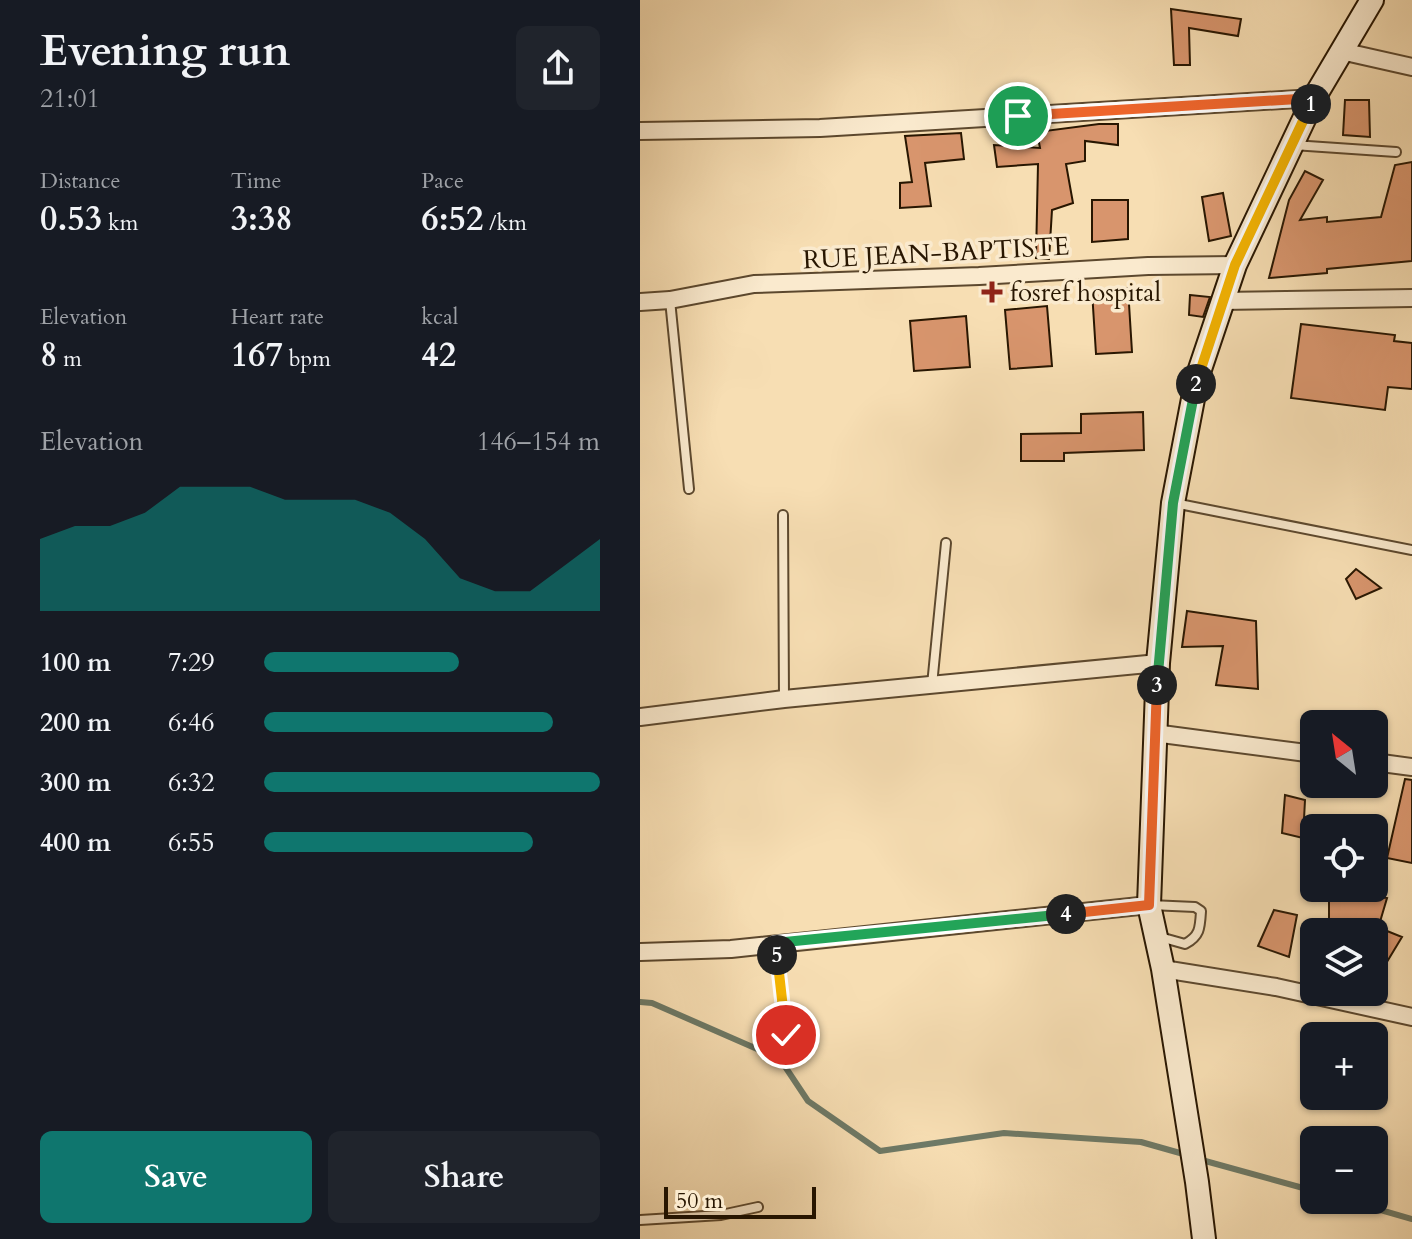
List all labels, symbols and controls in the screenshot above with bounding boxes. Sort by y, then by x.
text: Evening run [40,21,290,81]
button: share [516,26,600,110]
text: 21:01 [40,81,100,116]
pin [984,82,1052,150]
pin: 1 [1291,84,1331,124]
text: 1 [1305,89,1317,119]
icon: arrive [996,94,1040,138]
text: Distance [40,166,120,196]
text: Time [231,166,282,196]
text: Pace [421,166,464,196]
text: 0.53 [40,196,102,242]
text: 3:38 [231,196,293,242]
text: 6:52 [421,196,483,242]
text: km [102,208,138,238]
text: /km [483,208,527,238]
street label: RUE JEAN-BAPTISTE [802,229,1070,277]
place label: fosref hospital [1010,275,1161,310]
marker: fosref hospital [981,281,1003,303]
text: Elevation [40,302,127,332]
text: Heart rate [231,302,324,332]
text: kcal [421,302,458,332]
text: 8 [40,332,57,378]
text: 167 [231,332,283,378]
text: 42 [421,332,456,378]
text: m [57,344,82,374]
text: bpm [283,344,331,374]
pin: 2 [1176,364,1216,404]
text: 2 [1190,369,1202,399]
text: Elevation [40,424,143,459]
text: 146–154 m [477,424,600,459]
text: 100 m [40,645,111,680]
text: 7:29 [168,645,215,680]
pin: 3 [1137,665,1177,705]
text: 3 [1151,670,1163,700]
text: 200 m [40,705,111,740]
text: 6:46 [168,705,215,740]
north arrow [1300,710,1388,798]
map controls [1300,710,1388,1214]
text: 300 m [40,765,111,800]
text: 6:32 [168,765,215,800]
button: locate [1300,814,1388,902]
text: 400 m [40,825,111,860]
text: 6:55 [168,825,215,860]
pin: 4 [1046,894,1086,934]
text: 4 [1060,899,1072,929]
button: layers [1300,918,1388,1006]
pin: 5 [757,935,797,975]
text: 5 [771,940,783,970]
pin [752,1001,820,1069]
icon: check [764,1013,808,1057]
button: + [1300,1022,1388,1110]
button: − [1300,1126,1388,1214]
button: Save [40,1131,312,1223]
button: Share [328,1131,600,1223]
scale bar [664,1183,816,1219]
text: 50 m [676,1186,723,1216]

